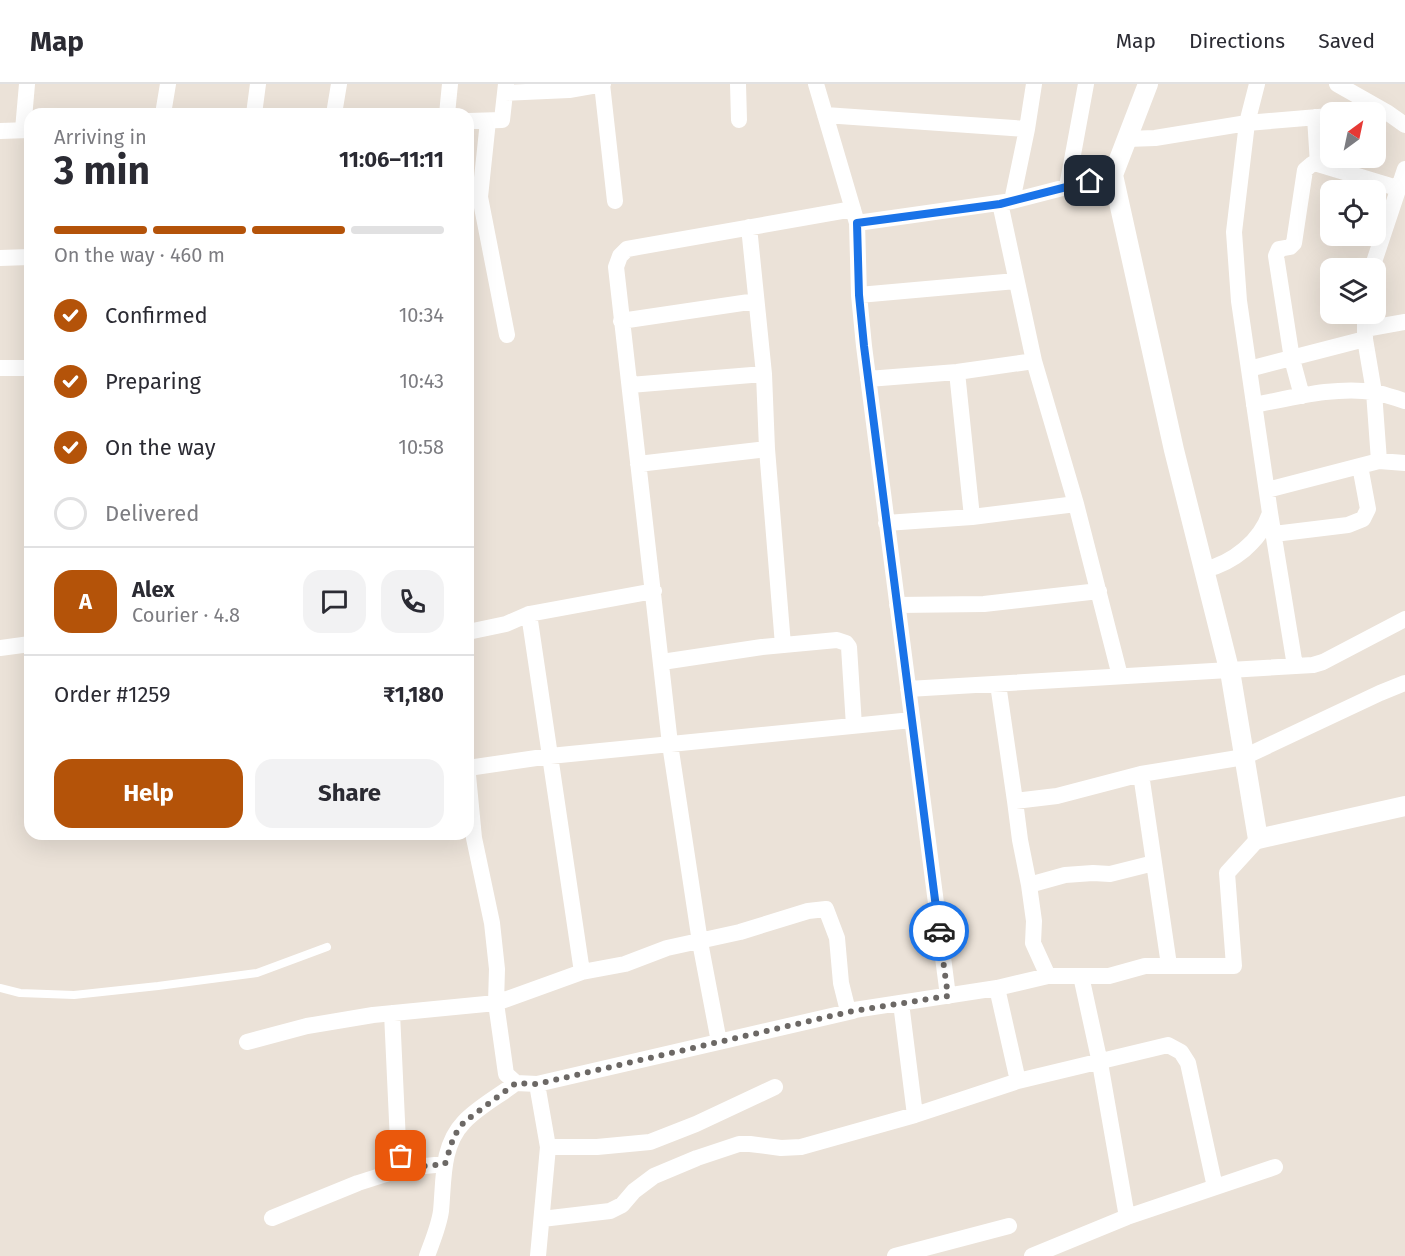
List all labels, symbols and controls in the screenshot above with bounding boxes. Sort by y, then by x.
text: Map [30,25,84,58]
text: Map [1116,28,1156,54]
text: Directions [1189,28,1285,54]
text: Saved [1318,28,1375,54]
north arrow [1320,102,1386,168]
map controls [1320,102,1386,324]
text: Arriving in [54,125,147,149]
text: 11:06–11:11 [339,146,444,173]
text: 3 min [54,148,150,194]
pin [1064,155,1115,206]
icon: home [1073,164,1106,197]
button: locate [1320,180,1386,246]
text: On the way · 460 m [54,243,225,267]
button: layers [1320,258,1386,324]
icon: check [54,299,87,332]
text: Confirmed [105,302,208,329]
text: 10:34 [399,303,444,327]
icon: check [54,365,87,398]
text: Preparing [105,368,201,395]
text: 10:43 [399,369,444,393]
icon: check [54,431,87,464]
text: On the way [105,434,216,461]
text: 10:58 [398,435,444,459]
text: Delivered [105,500,200,527]
button: chat [303,570,366,633]
button: phone [381,570,444,633]
text: Alex [132,576,175,603]
text: A [79,588,92,615]
text: Courier · 4.8 [132,603,240,627]
text: Order #1259 [54,681,171,708]
text: ₹1,180 [383,681,444,708]
button: Help [54,759,243,828]
button: Share [255,759,444,828]
courier [909,901,969,961]
icon: car [923,915,956,948]
pin [375,1130,426,1181]
icon: bag [384,1139,417,1172]

